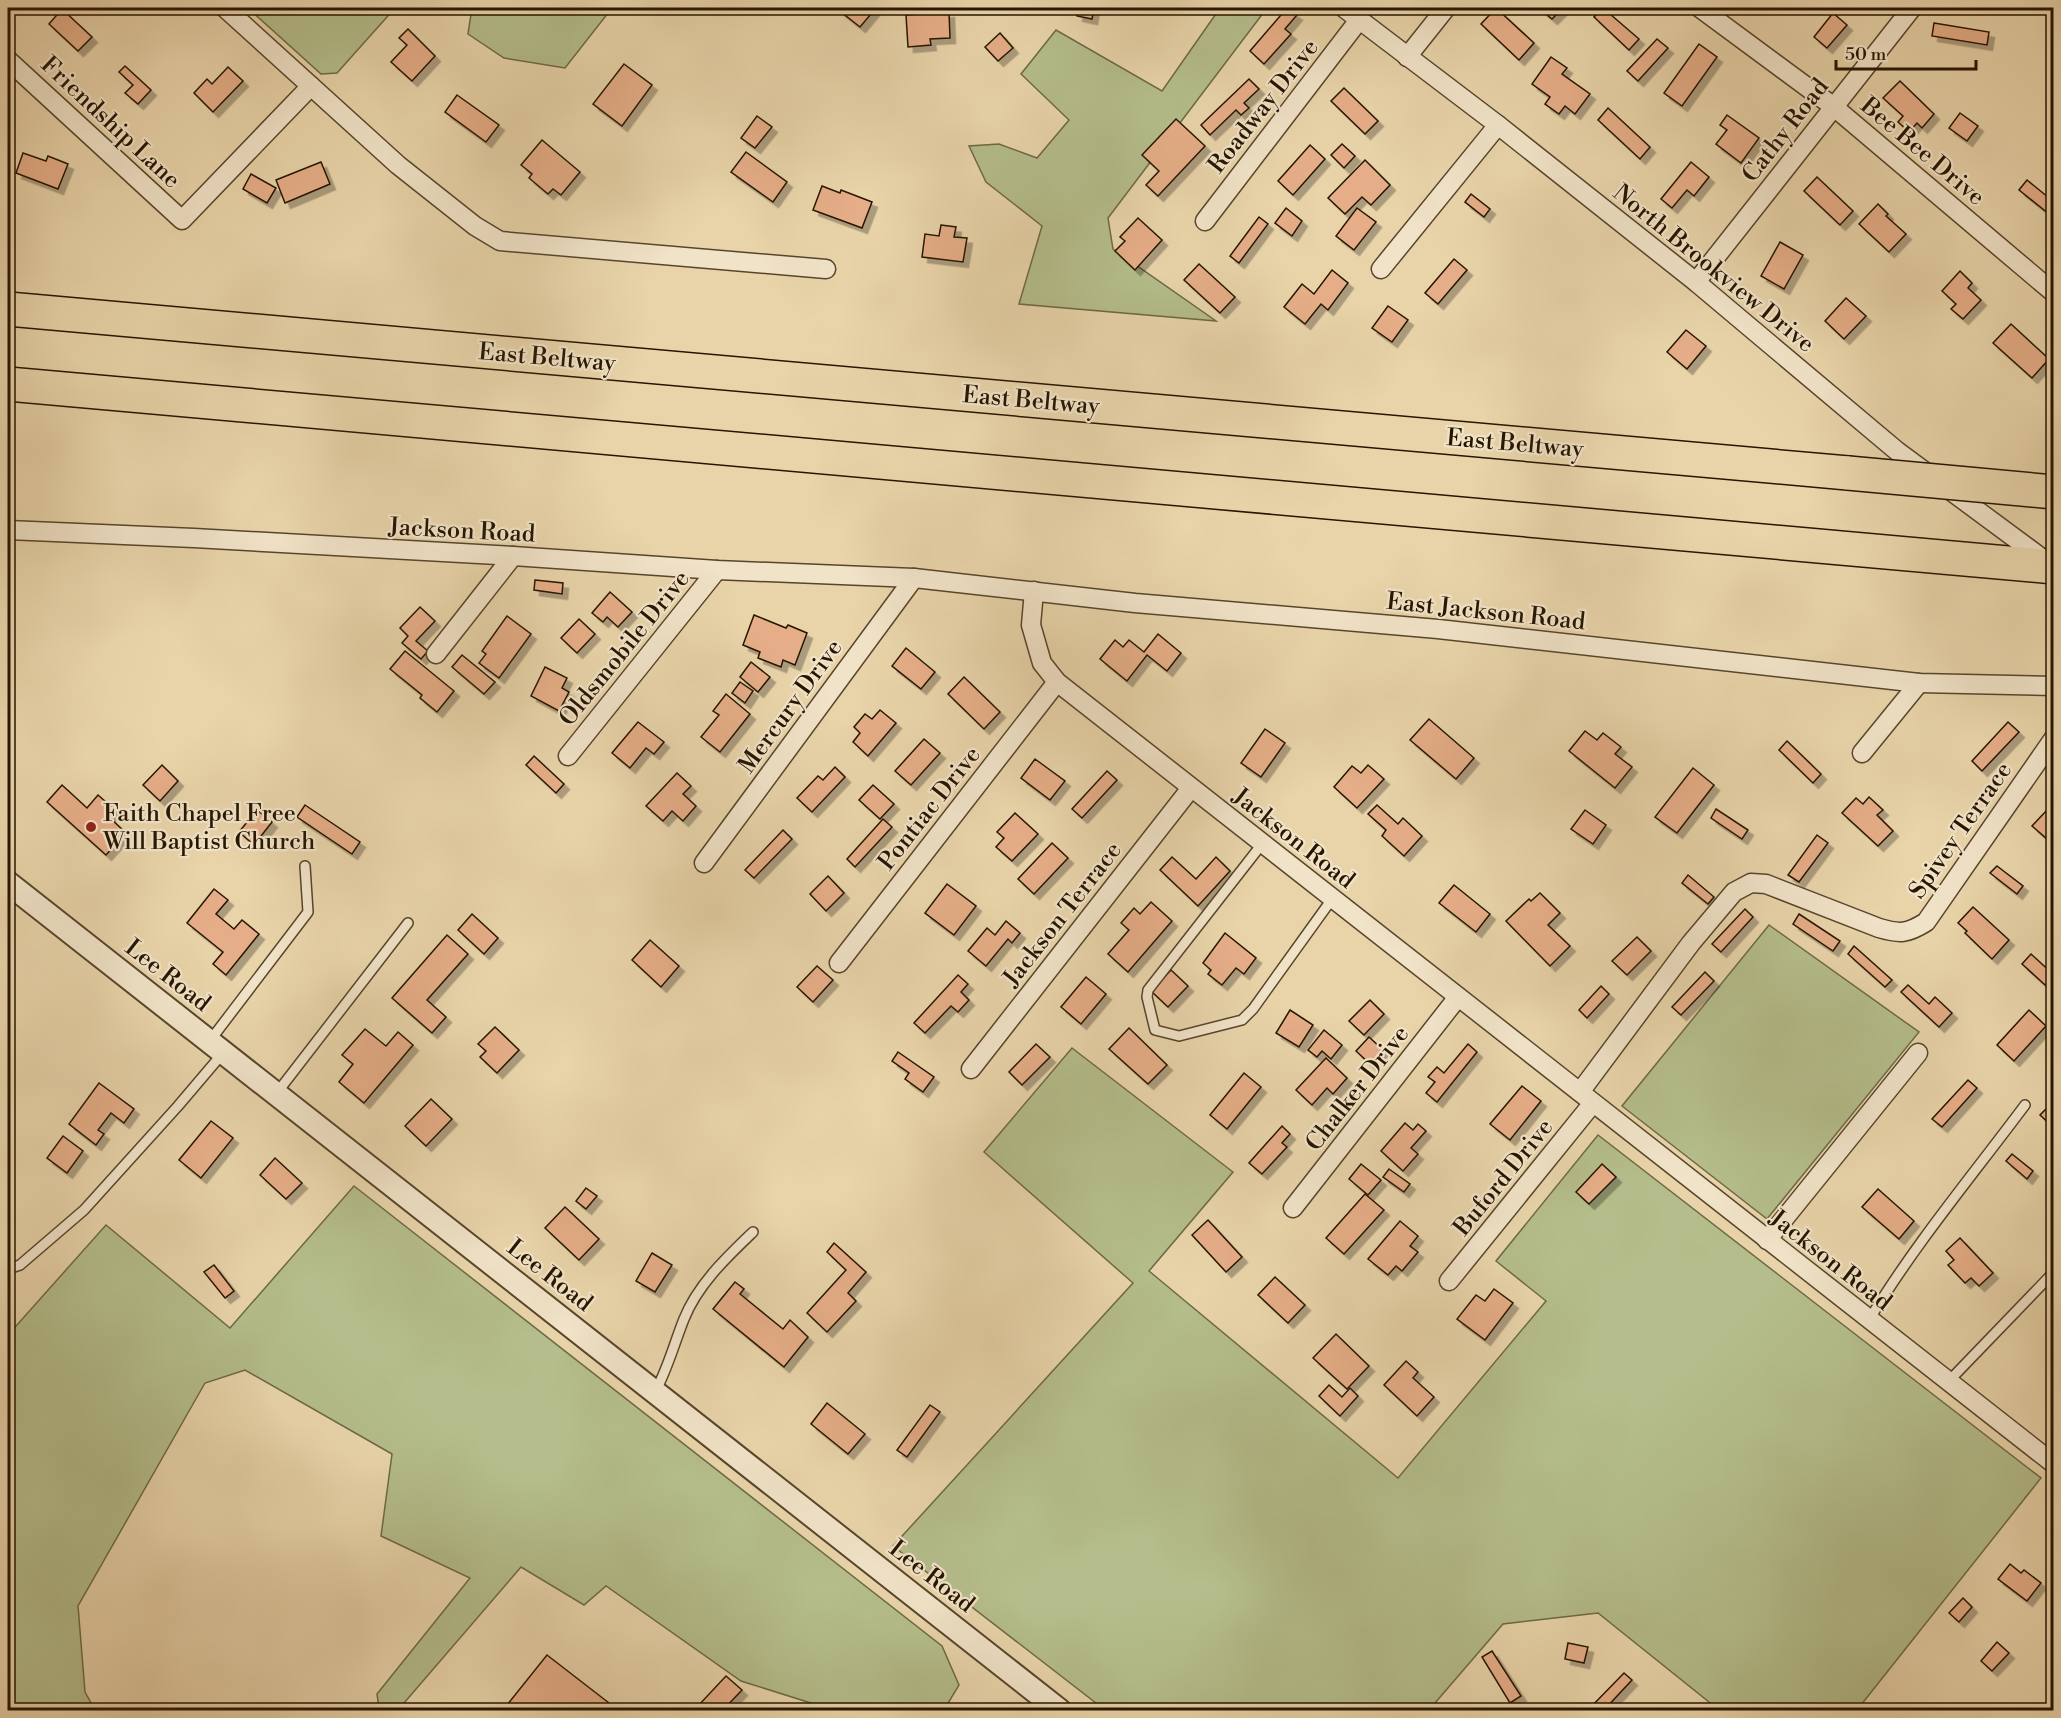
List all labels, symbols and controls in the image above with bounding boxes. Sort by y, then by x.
street label: Roadway Drive [1202,33,1326,180]
scale bar [1836,33,1976,71]
text: 50 m [1845,43,1887,66]
street label: Friendship Lane [34,50,186,195]
street label: Cathy Road [1736,72,1836,189]
street label: Bee Bee Drive [1853,90,1991,213]
street label: North Brookview Drive [1606,178,1820,359]
street label: East Beltway [477,337,617,379]
street label: East Beltway [961,380,1101,422]
street label: East Beltway [1445,423,1585,465]
street label: Jackson Road [387,512,536,550]
street label: Oldsmobile Drive [553,565,697,732]
street label: East Jackson Road [1385,587,1587,637]
street label: Mercury Drive [732,634,849,779]
street label: Pontiac Drive [872,741,988,877]
street label: Spivey Terrace [1903,756,2019,905]
street label: Jackson Road [1226,781,1361,896]
place label: Faith Chapel Free Will Baptist Church [102,799,315,857]
marker: Faith Chapel Free Will Baptist Church [84,820,98,834]
street label: Jackson Terrace [996,836,1129,994]
street label: Lee Road [118,933,217,1019]
street label: Chalker Drive [1300,1020,1416,1157]
street label: Buford Drive [1447,1113,1560,1243]
street label: Jackson Road [1763,1203,1898,1318]
street label: Lee Road [500,1233,599,1319]
street label: Lee Road [882,1534,981,1620]

